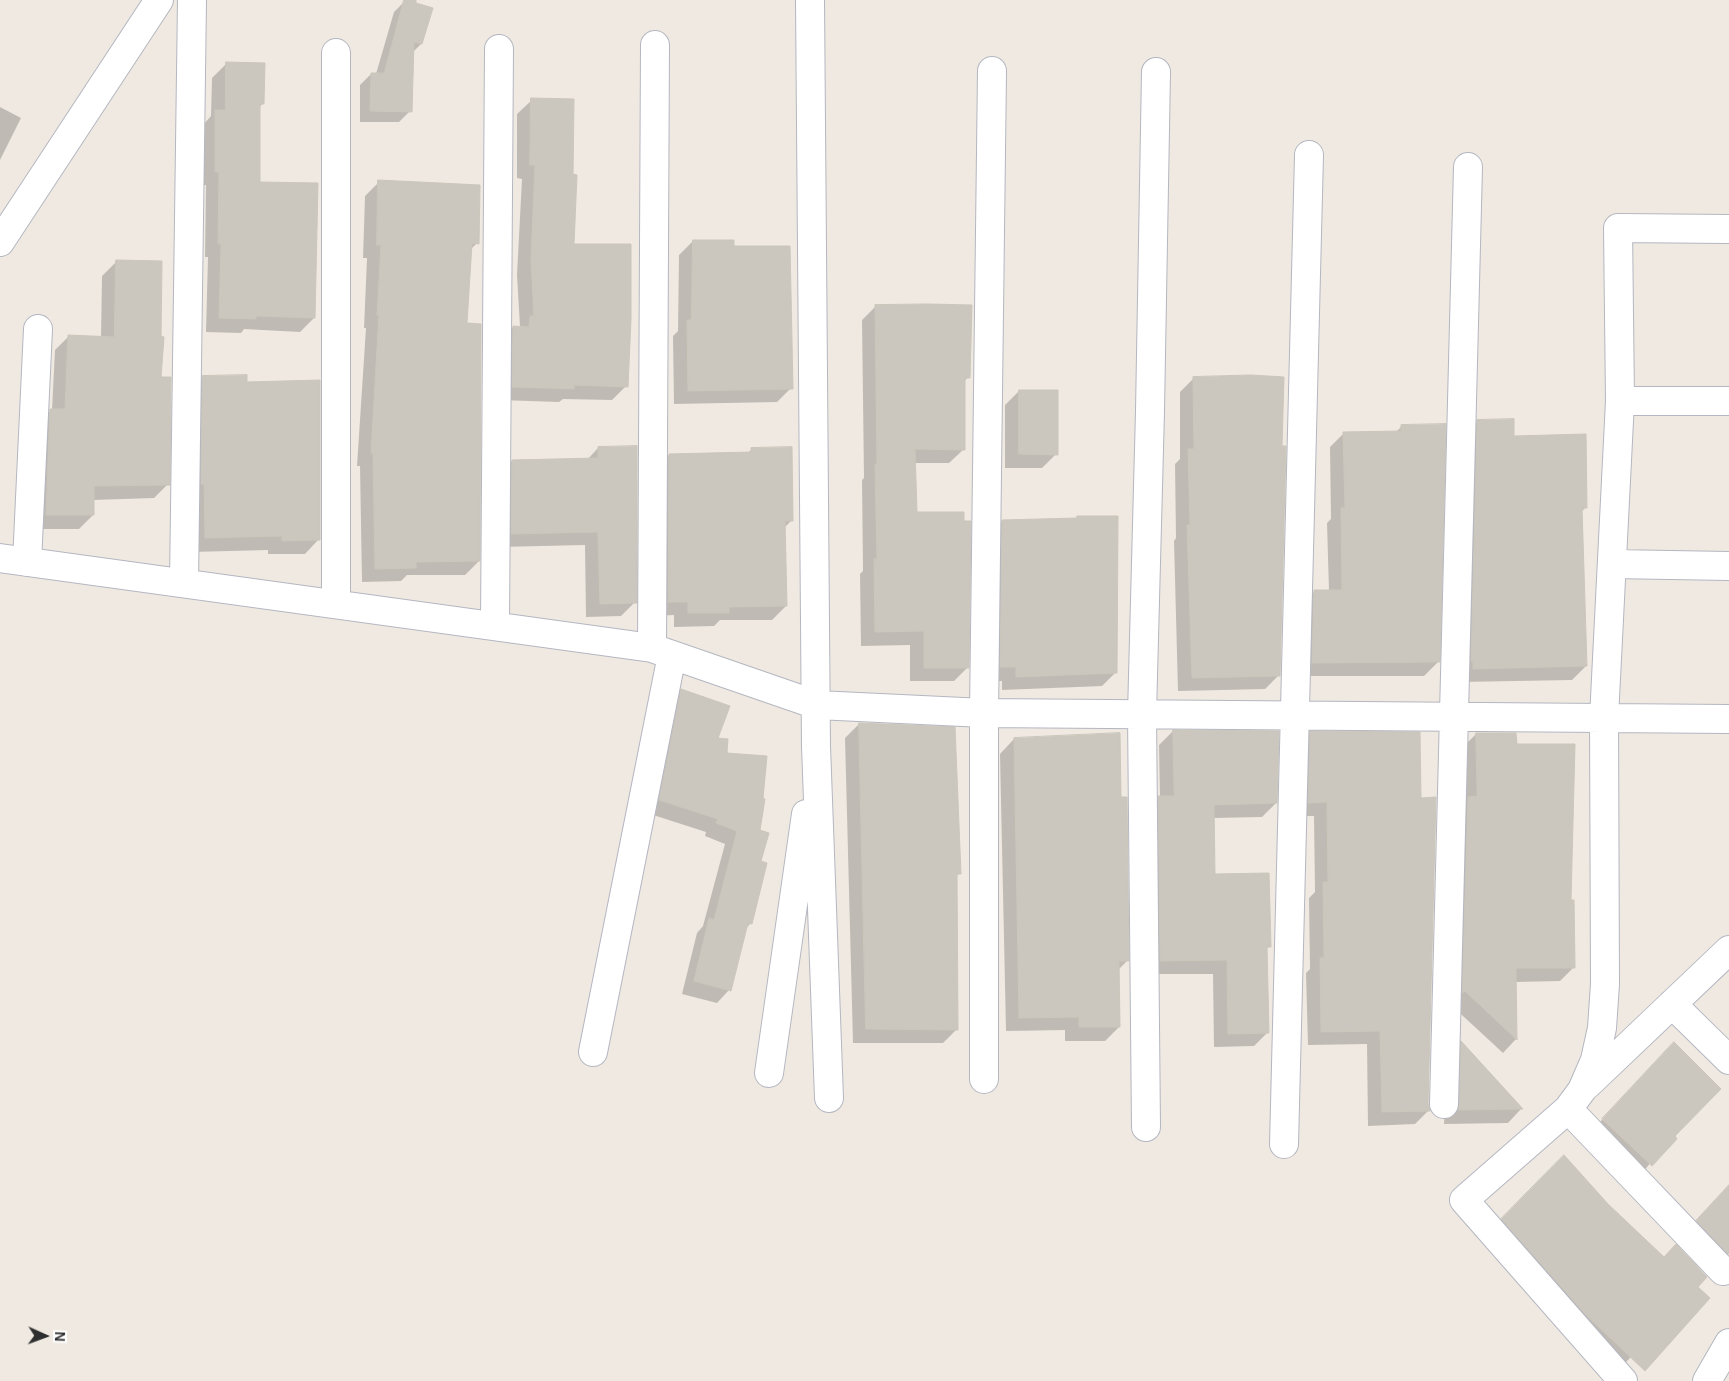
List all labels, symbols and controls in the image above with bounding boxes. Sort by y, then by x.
north arrow [20,1311,70,1361]
text: N [52,1331,68,1342]

